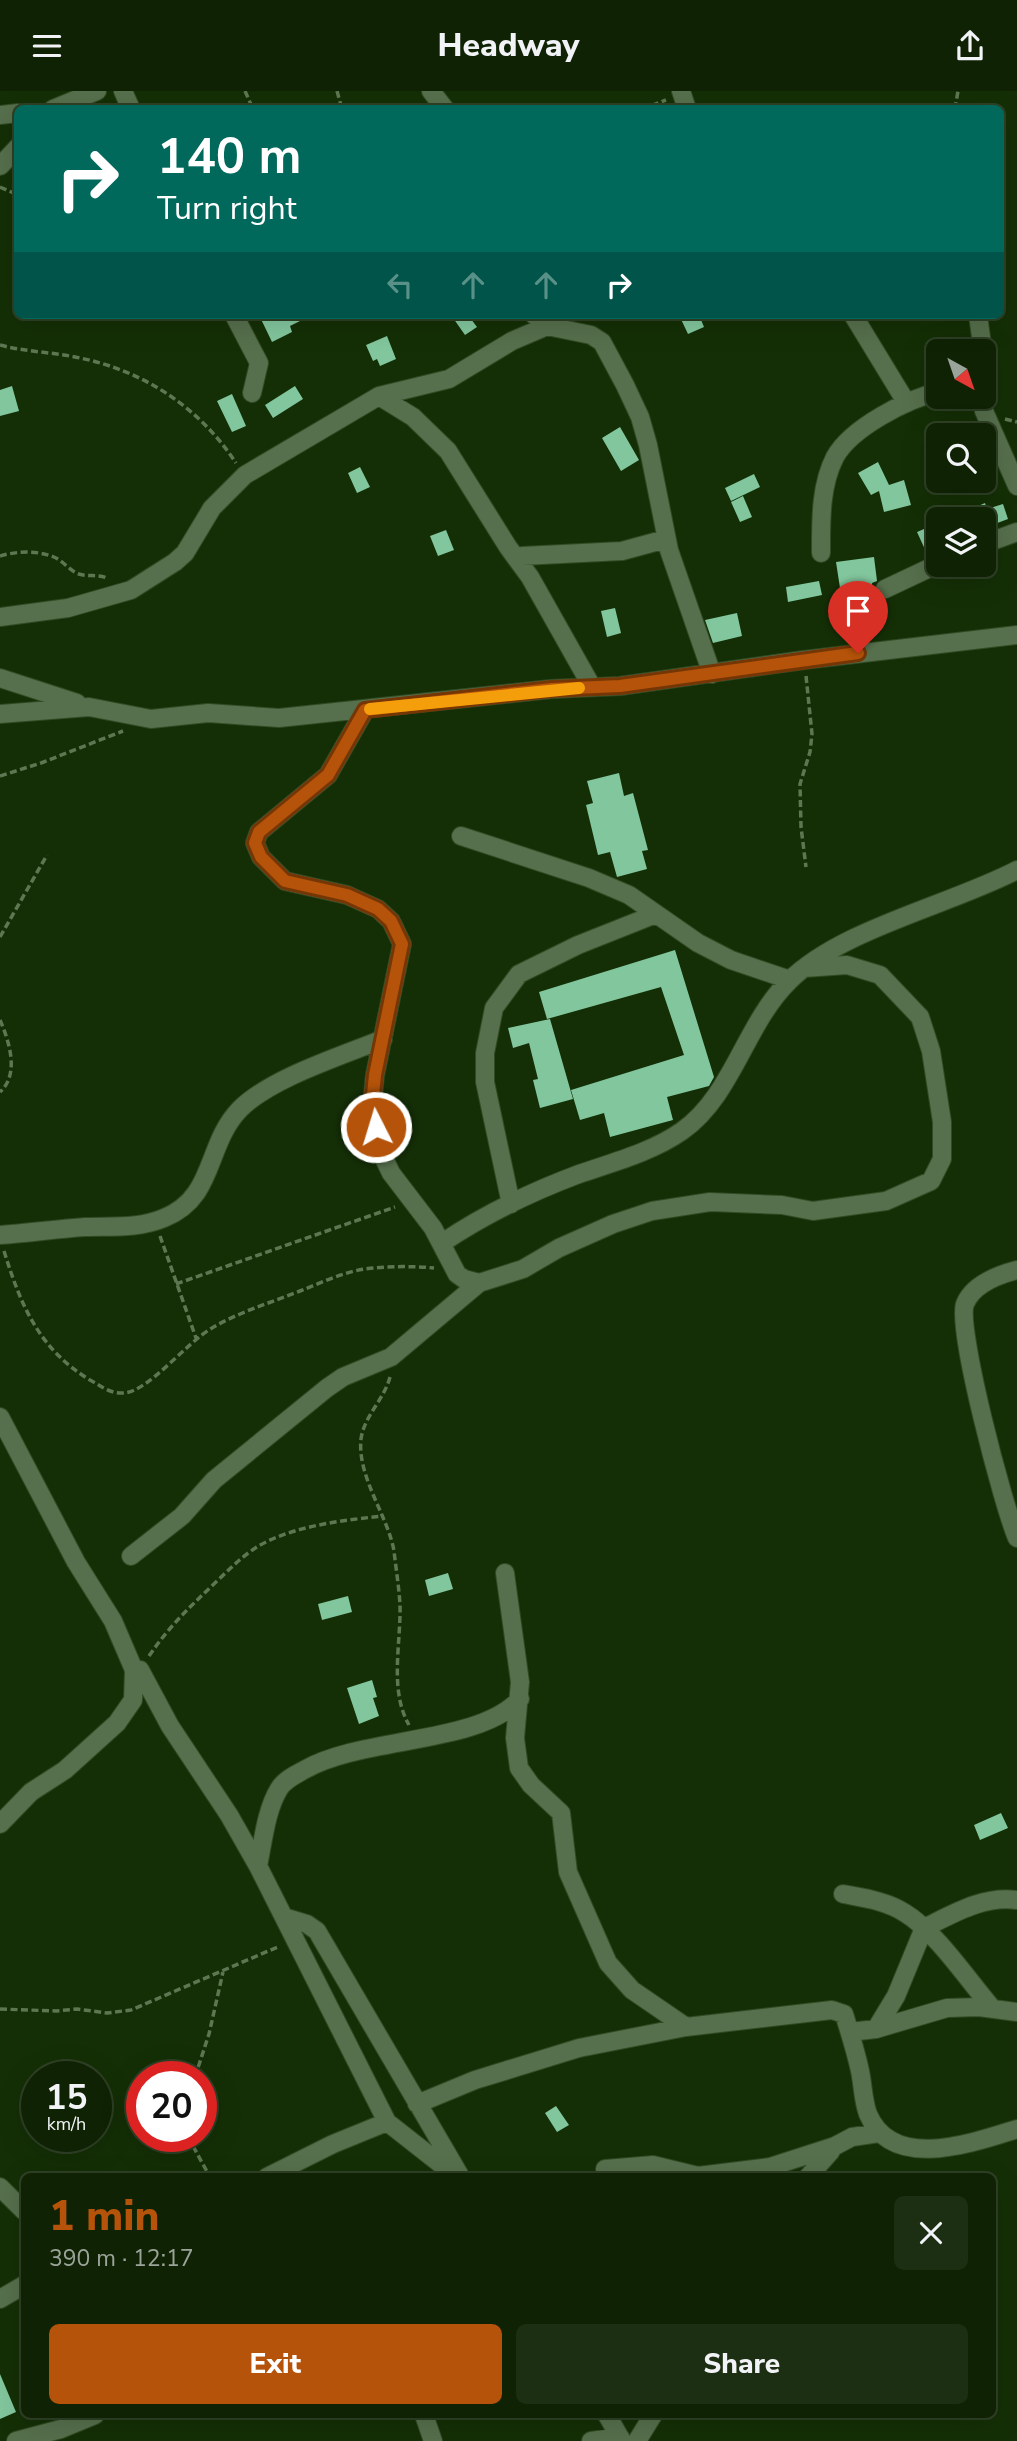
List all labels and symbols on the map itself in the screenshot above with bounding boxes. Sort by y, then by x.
north arrow [926,339,996,409]
pin [828,581,888,653]
position arrow [339,1090,413,1164]
speed limit sign: 20 [126,2061,217,2152]

